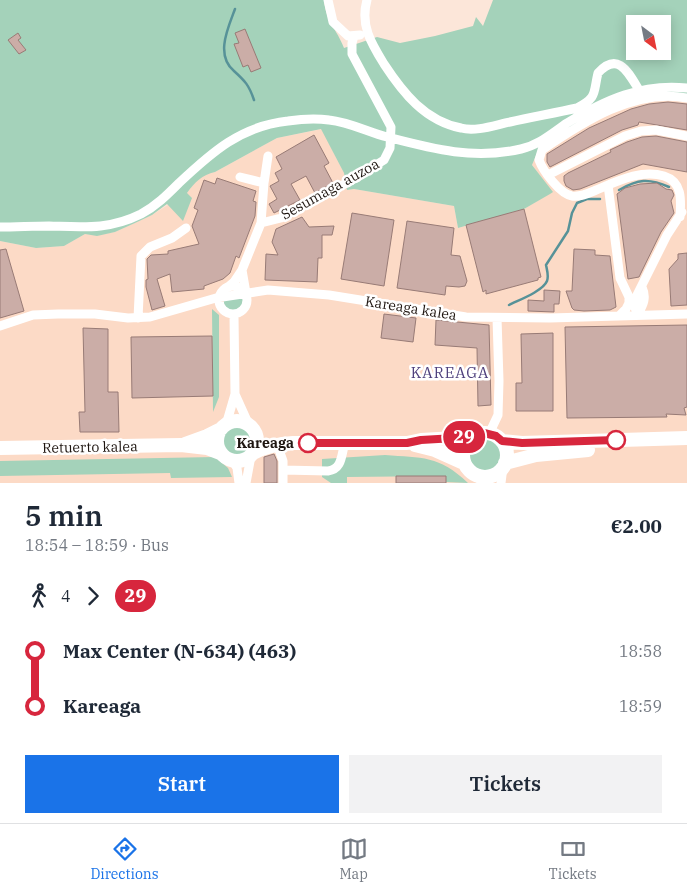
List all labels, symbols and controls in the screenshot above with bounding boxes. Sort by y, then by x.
north arrow [626,15,671,60]
map controls [626,15,671,60]
street label: Sesumaga auzoa [278,154,383,223]
street label: Kareaga kalea [364,292,458,324]
district label: KAREAGA [411,363,489,382]
line badge: 29 [442,421,486,453]
text: 29 [453,425,475,448]
unlabelled marker [606,430,626,450]
marker: Kareaga [298,433,318,453]
place label: Kareaga [236,434,294,452]
street label: Retuerto kalea [42,437,138,457]
text: 5 min [25,497,103,534]
text: €2.00 [611,514,662,538]
text: 18:54 – 18:59 · Bus [25,535,169,555]
icon: walk [25,582,53,610]
icon: forward [79,582,107,610]
text: 29 [125,584,146,607]
text: 4 [61,586,71,606]
text: Max Center (N-634) (463) [63,639,296,663]
text: 18:58 [619,641,662,661]
text: Kareaga [63,694,141,718]
text: 18:59 [619,696,662,716]
button: Start [25,755,339,813]
button: Tickets [349,755,662,813]
tab: Directions [90,835,159,883]
tab: Map [339,835,368,883]
tab: Tickets [549,835,597,883]

